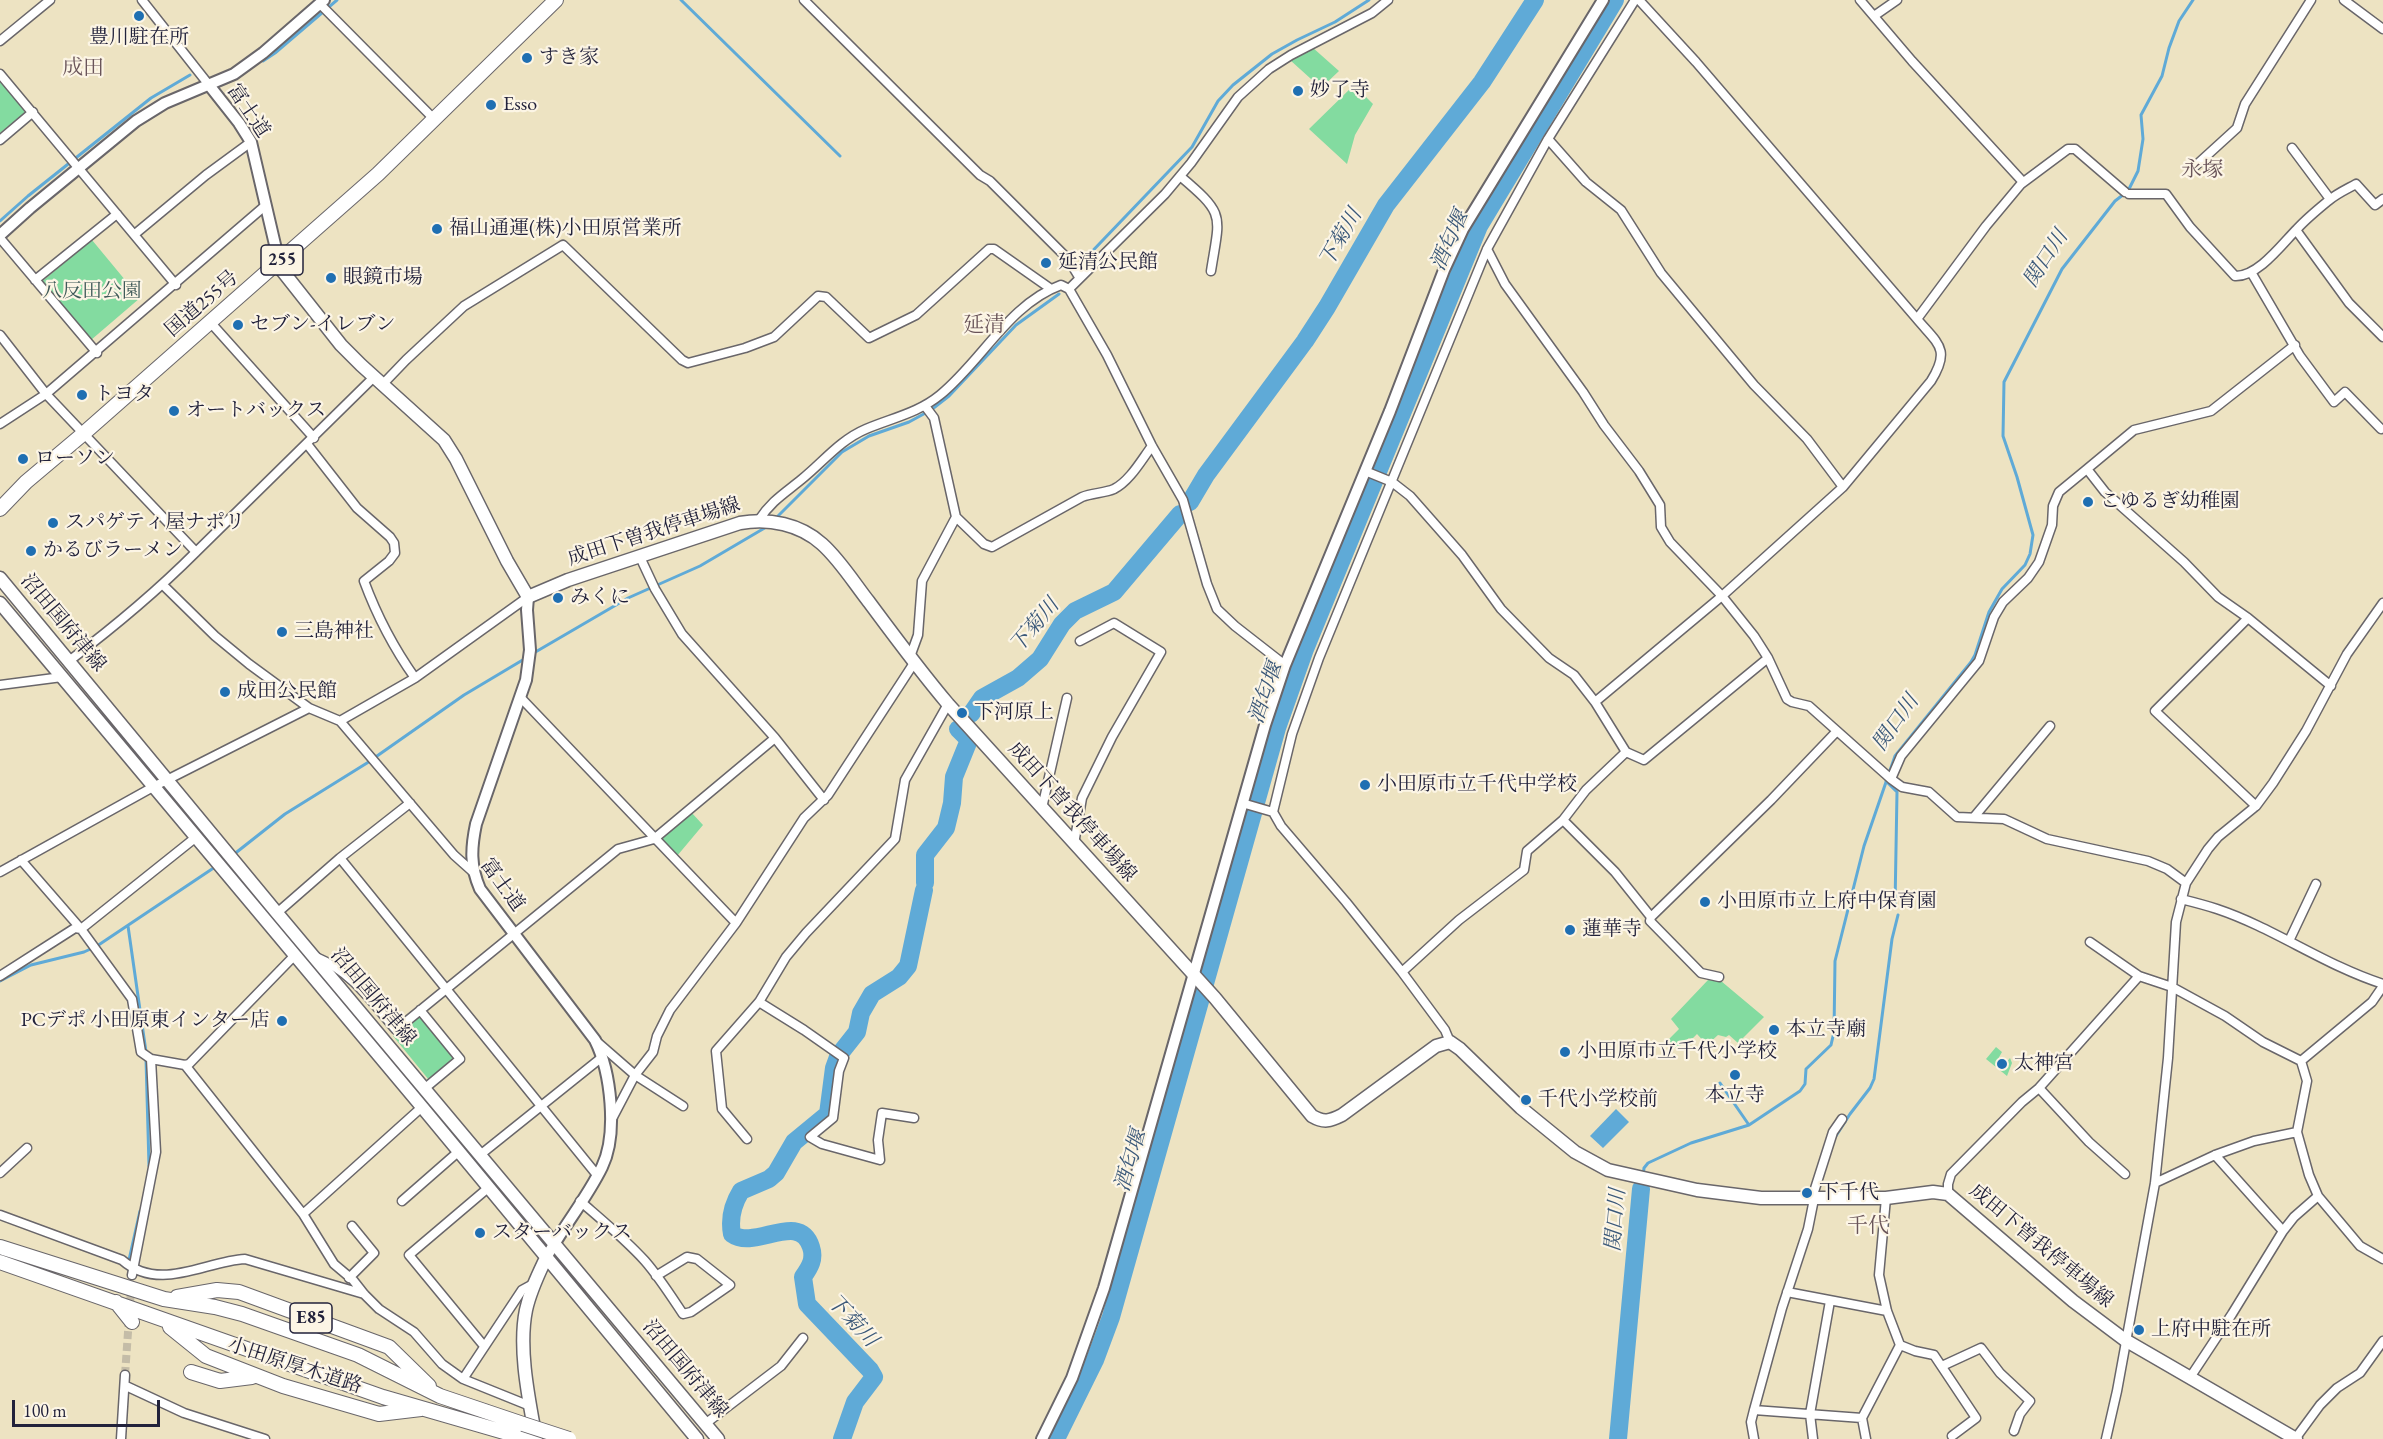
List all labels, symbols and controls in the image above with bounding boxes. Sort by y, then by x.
marker: 豊川駐在所 [132,9,146,23]
place label: 豊川駐在所 [89,26,189,50]
place label: すき家 [539,46,599,70]
marker: すき家 [520,51,534,65]
district label: 成田 [62,55,104,81]
street label: 富士道 [221,79,275,143]
place label: 妙了寺 [1310,79,1370,103]
marker: 妙了寺 [1291,84,1305,98]
place label: Esso [503,93,537,117]
marker: Esso [484,98,498,112]
district label: 永塚 [2181,157,2223,183]
water label: 下菊川 [1314,204,1368,272]
water label: 酒匂堰 [1426,207,1474,275]
place label: 福山通運(株)小田原営業所 [449,217,682,241]
marker: 福山通運(株)小田原営業所 [430,222,444,236]
water label: 関口川 [2018,226,2074,292]
road number: 255 [261,245,303,275]
place label: 延清公民館 [1058,251,1158,275]
marker: 延清公民館 [1039,256,1053,270]
street label: 国道255号 [161,266,243,342]
place label: 眼鏡市場 [343,266,423,290]
marker: 眼鏡市場 [324,271,338,285]
park label: 八反田公園 [42,280,142,304]
district label: 延清 [963,312,1005,338]
place label: セブン-イレブン [250,313,395,337]
marker: セブン-イレブン [231,318,245,332]
place label: トヨタ [94,383,154,407]
marker: トヨタ [75,388,89,402]
place label: オートバックス [186,399,326,423]
marker: オートバックス [167,404,181,418]
place label: ローソン [35,447,115,471]
marker: ローソン [16,452,30,466]
place label: こゆるぎ幼稚園 [2100,490,2240,514]
street label: 成田下曽我停車場線 [565,493,743,571]
marker: こゆるぎ幼稚園 [2081,495,2095,509]
place label: スパゲティ屋ナポリ [65,511,245,535]
marker: スパゲティ屋ナポリ [46,516,60,530]
place label: かるびラーメン [43,539,183,563]
marker: かるびラーメン [24,544,38,558]
street label: 沼田国府津線 [15,569,111,677]
place label: みくに [570,586,630,610]
marker: みくに [551,591,565,605]
water label: 下菊川 [1005,594,1065,658]
place label: 三島神社 [294,620,374,644]
marker: 三島神社 [275,625,289,639]
water label: 酒匂堰 [1244,659,1288,727]
place label: 成田公民館 [237,680,337,704]
marker: 成田公民館 [218,685,232,699]
water label: 関口川 [1868,690,1924,756]
place label: 下河原上 [974,701,1054,725]
marker: 下河原上 [955,706,969,720]
street label: 成田下曽我停車場線 [1003,737,1141,887]
place label: 小田原市立千代中学校 [1377,773,1577,797]
marker: 小田原市立千代中学校 [1358,778,1372,792]
street label: 富士道 [475,854,529,916]
place label: 小田原市立上府中保育園 [1717,890,1937,914]
marker: 小田原市立上府中保育園 [1698,895,1712,909]
place label: 蓮華寺 [1582,918,1642,942]
marker: 蓮華寺 [1563,923,1577,937]
street label: 沼田国府津線 [325,943,421,1051]
place label: PCデポ 小田原東インター店 [21,1009,270,1033]
marker: PCデポ 小田原東インター店 [275,1014,289,1028]
place label: 本立寺廟 [1786,1018,1866,1042]
marker: 本立寺廟 [1767,1023,1781,1037]
place label: 小田原市立千代小学校 [1577,1040,1777,1064]
marker: 小田原市立千代小学校 [1558,1045,1572,1059]
place label: 太神宮 [2014,1052,2074,1076]
marker: 太神宮 [1995,1057,2009,1071]
marker: 本立寺 [1728,1068,1742,1082]
place label: 本立寺 [1705,1084,1765,1108]
place label: 千代小学校前 [1538,1088,1658,1112]
marker: 千代小学校前 [1519,1093,1533,1107]
water label: 酒匂堰 [1110,1127,1152,1195]
street label: 成田下曽我停車場線 [1964,1179,2118,1313]
place label: 下千代 [1819,1181,1879,1205]
marker: 下千代 [1800,1186,1814,1200]
water label: 関口川 [1601,1188,1631,1252]
district label: 千代 [1847,1213,1889,1239]
place label: スターバックス [492,1221,632,1245]
marker: スターバックス [473,1226,487,1240]
water label: 下菊川 [821,1289,883,1353]
road number: E85 [290,1303,332,1333]
street label: 沼田国府津線 [637,1315,733,1423]
place label: 上府中駐在所 [2151,1318,2271,1342]
marker: 上府中駐在所 [2132,1323,2146,1337]
street label: 小田原厚木道路 [225,1333,365,1399]
scale bar [15,1388,164,1426]
text: 100 m [23,1399,67,1422]

